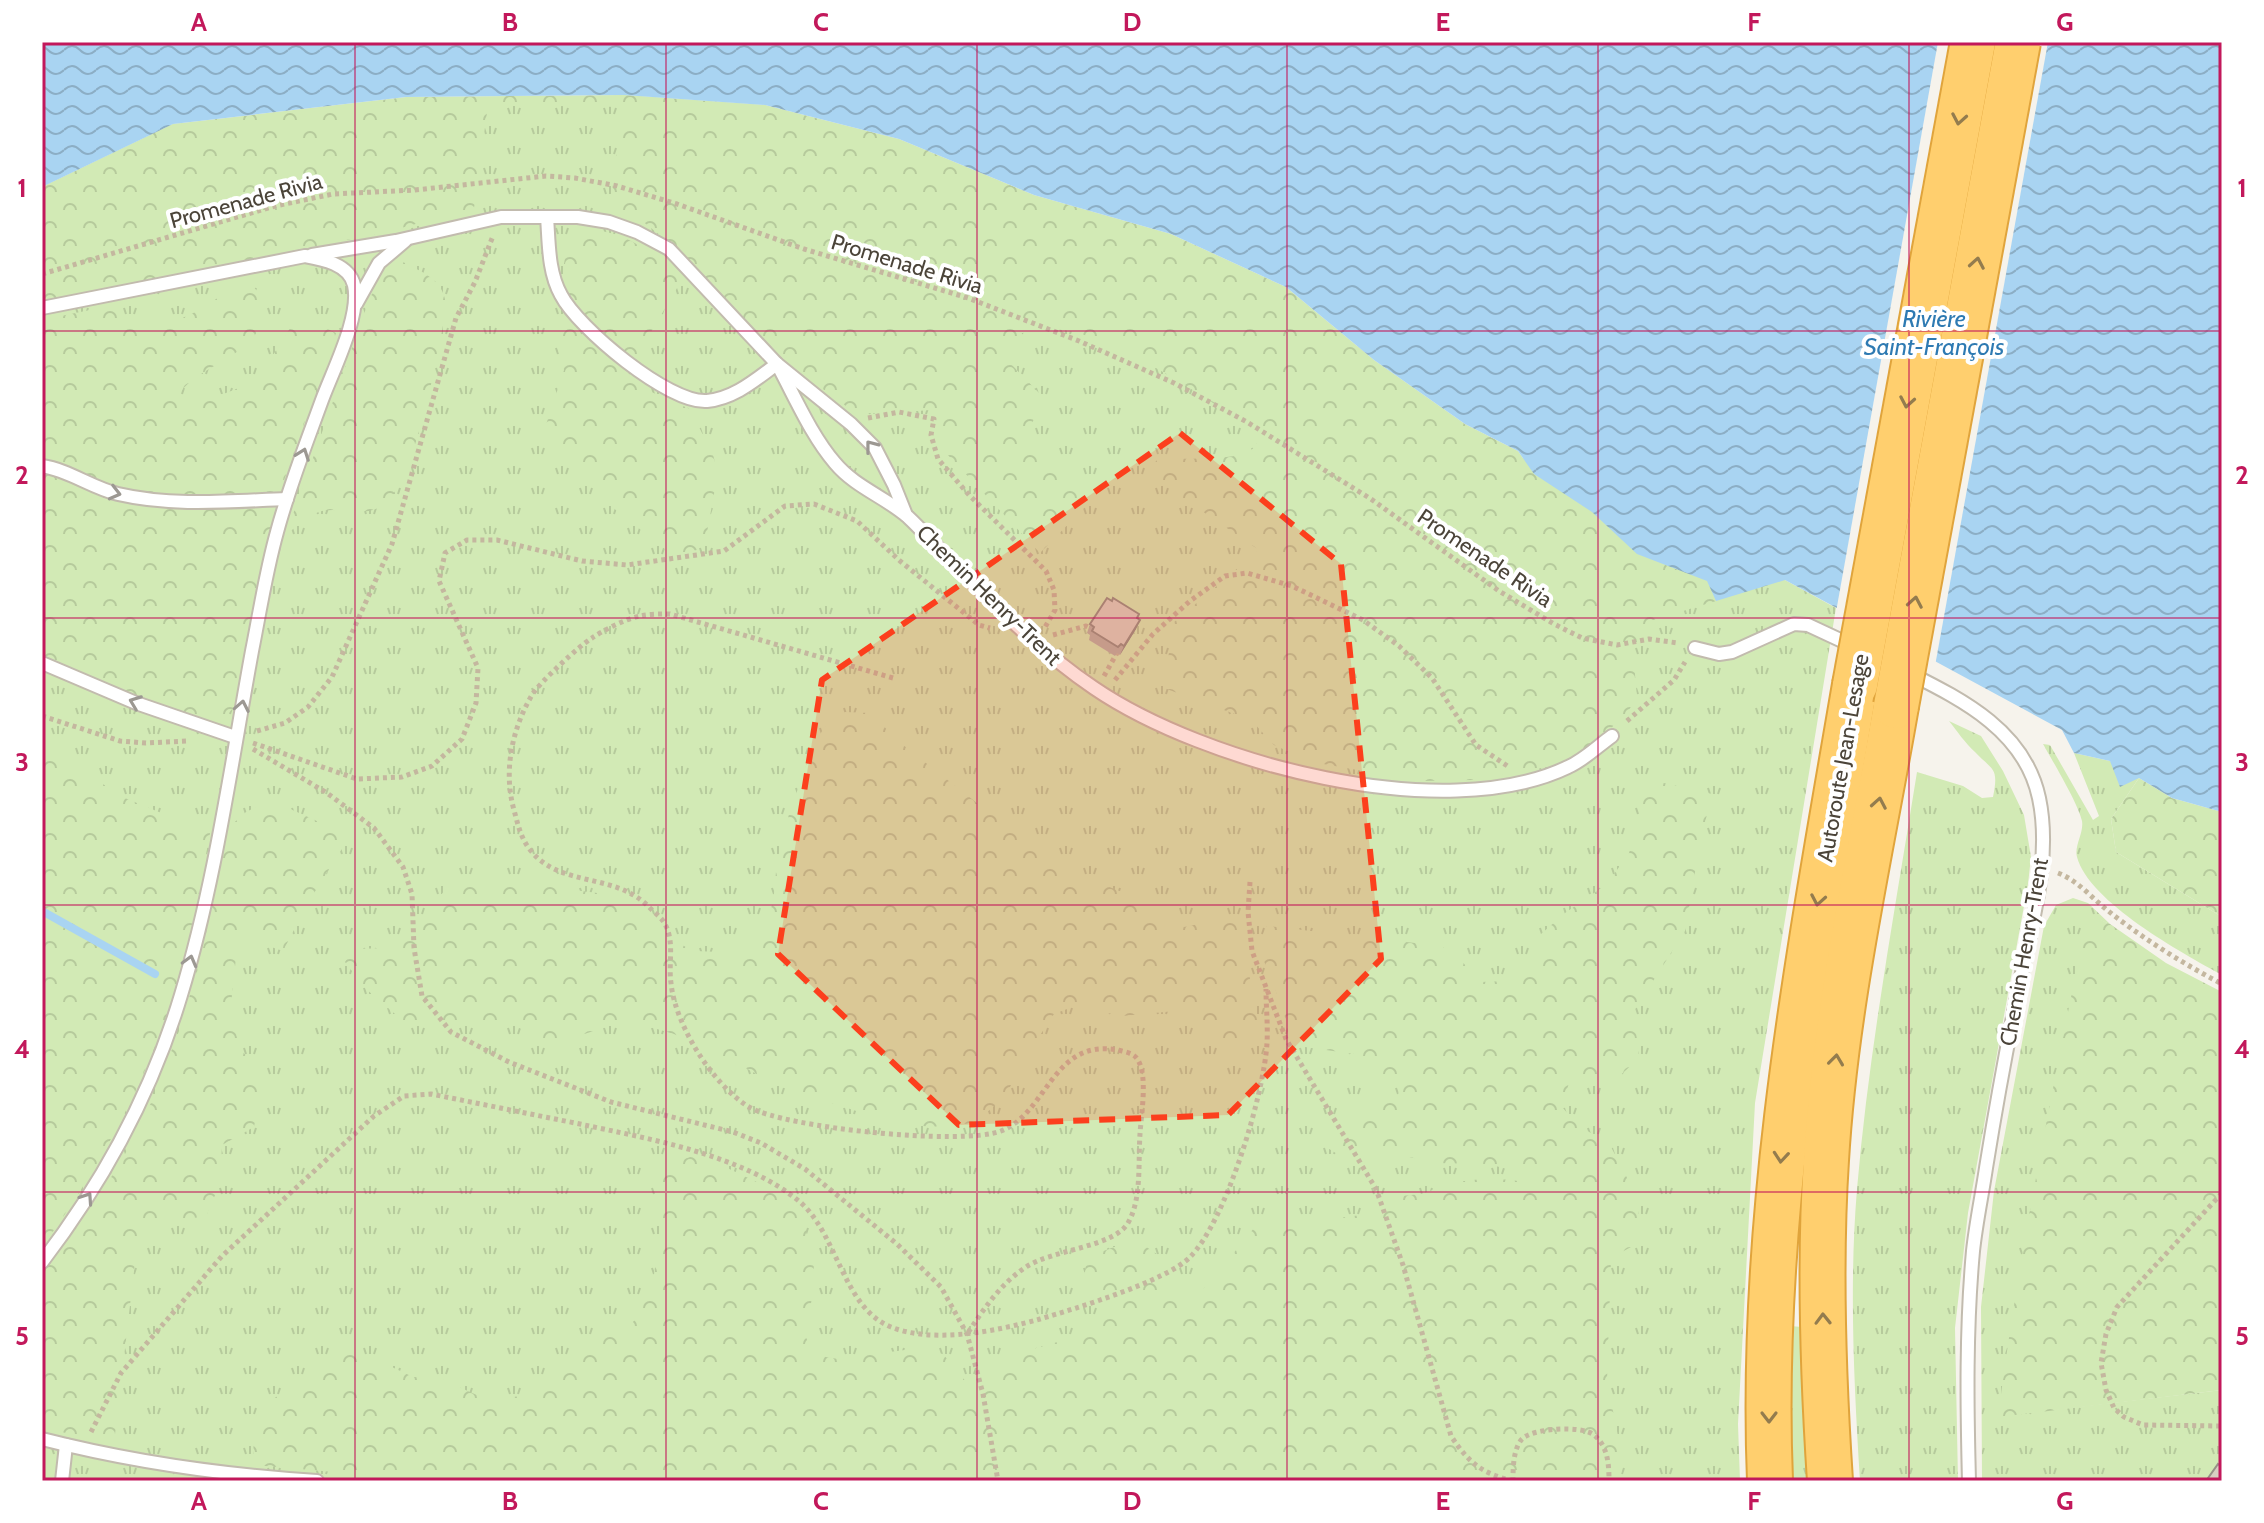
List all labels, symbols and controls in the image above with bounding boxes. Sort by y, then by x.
text: A [191,6,208,38]
text: B [502,6,518,38]
text: C [813,6,829,38]
text: D [1123,6,1141,38]
text: E [1436,6,1450,38]
text: F [1747,6,1761,38]
text: G [2056,6,2074,38]
one-way arrow [1951,112,1968,126]
street label: Promenade Rivia [167,168,326,234]
text: 1 [17,172,27,204]
text: 1 [2237,172,2247,204]
street label: Promenade Rivia [828,228,986,300]
one-way arrow [1968,257,1985,270]
water label: Rivière Saint-François [1864,304,2004,361]
one-way arrow [1899,395,1916,409]
one-way arrow [867,440,881,455]
one-way arrow [293,448,309,462]
text: 2 [15,459,29,491]
text: 2 [2235,459,2249,491]
one-way arrow [107,483,121,500]
street label: Promenade Rivia [1412,503,1558,613]
street label: Chemin Henry-Trent [911,519,1067,671]
one-way arrow [1906,595,1923,609]
street label: Autoroute Jean-Lesage [1811,652,1875,864]
one-way arrow [129,695,143,712]
one-way arrow [232,699,249,713]
text: 3 [15,746,29,778]
text: 3 [2235,746,2249,778]
one-way arrow [1870,797,1887,810]
street label: Chemin Henry-Trent [1994,855,2054,1048]
one-way arrow [1810,893,1827,907]
one-way arrow [181,955,198,968]
text: 4 [14,1033,30,1065]
text: 4 [2234,1033,2250,1065]
one-way arrow [1827,1053,1844,1067]
one-way arrow [1773,1151,1790,1164]
one-way arrow [77,1192,92,1206]
one-way arrow [1814,1312,1832,1325]
text: 5 [15,1320,29,1352]
text: 5 [2235,1320,2249,1352]
one-way arrow [1760,1411,1778,1424]
text: A [191,1485,208,1517]
text: B [502,1485,518,1517]
text: C [813,1485,829,1517]
text: D [1123,1485,1141,1517]
text: E [1436,1485,1450,1517]
text: F [1747,1485,1761,1517]
text: G [2056,1485,2074,1517]

